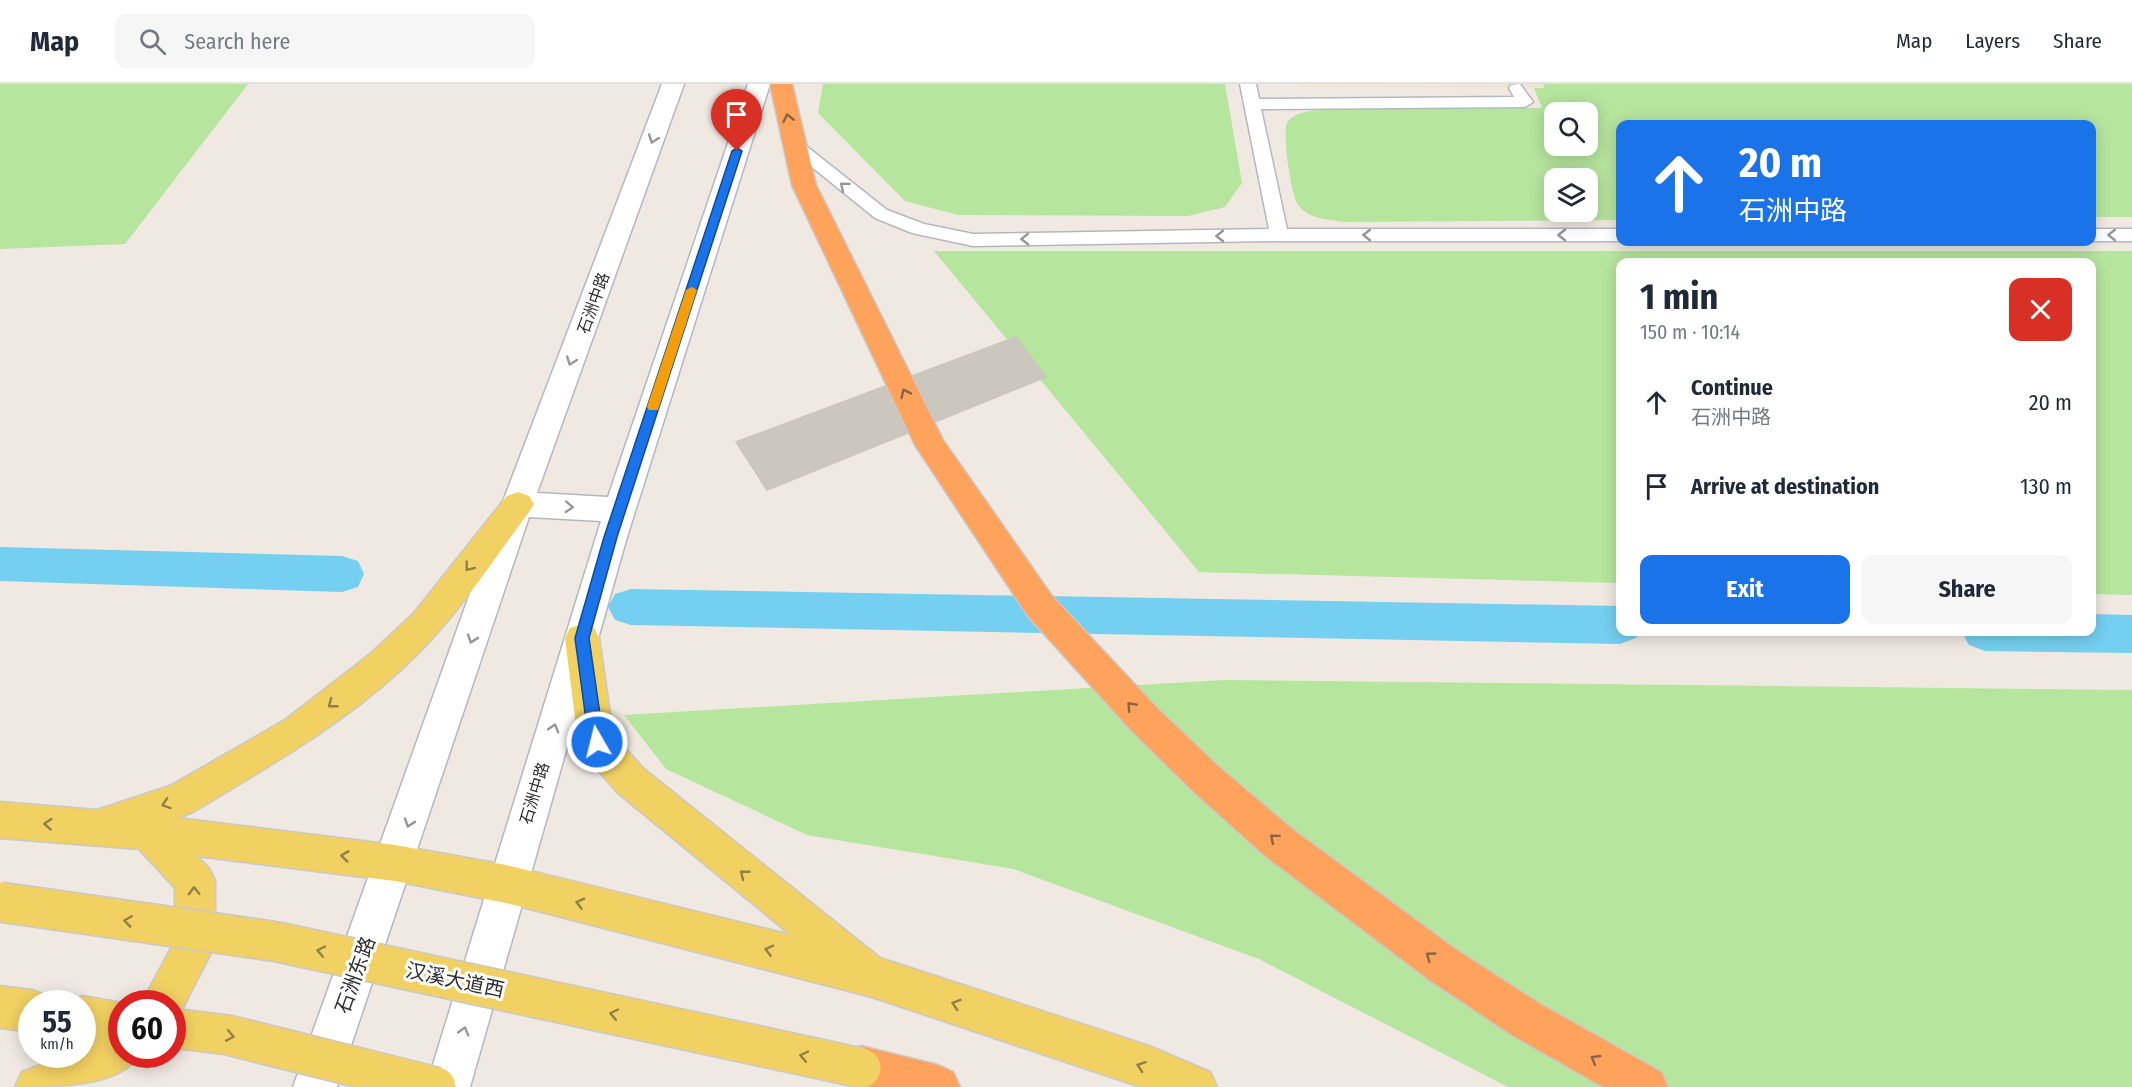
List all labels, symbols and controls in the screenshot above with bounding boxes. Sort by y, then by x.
search box [115,14,535,68]
text: Map [30,25,79,58]
icon: search [136,25,169,58]
text: Search here [184,28,290,55]
text: Map [1896,28,1932,54]
text: Layers [1965,28,2020,54]
text: Share [2053,28,2102,54]
pin [711,89,762,151]
icon: arrive [720,98,753,131]
map controls [1544,102,1598,222]
button: search [1544,102,1598,156]
one-way arrow [783,113,796,123]
one-way arrow [648,133,661,144]
text: 20 m [1739,138,1822,188]
icon: ahead [1640,144,1718,222]
button: layers [1544,168,1598,222]
one-way arrow [840,182,851,193]
text: 石洲中路 [1739,195,1847,227]
one-way arrow [1362,229,1371,241]
one-way arrow [1557,229,1566,241]
one-way arrow [2107,229,2116,241]
one-way arrow [1216,230,1225,242]
one-way arrow [1021,233,1030,245]
street label: 石洲中路 [574,270,613,336]
text: 1 min [1640,275,1718,319]
button: close [2009,278,2072,341]
text: 150 m · 10:14 [1640,320,1740,344]
one-way arrow [566,355,578,366]
text: Continue [1691,374,1773,401]
icon: ahead [1640,386,1673,419]
one-way arrow [900,388,912,399]
text: 20 m [2029,389,2072,416]
text: 石洲中路 [1691,405,1771,429]
icon: arrive [1640,470,1673,503]
text: Arrive at destination [1691,473,1879,500]
text: 130 m [2020,473,2072,500]
one-way arrow [564,500,573,513]
button: Exit [1640,555,1850,624]
button: Share [1862,555,2072,624]
one-way arrow [466,560,477,571]
one-way arrow [467,633,479,644]
one-way arrow [328,696,339,707]
one-way arrow [1128,702,1139,713]
position arrow [565,710,629,774]
one-way arrow [547,723,559,734]
street label: 石洲中路 [516,760,553,827]
one-way arrow [161,797,172,809]
one-way arrow [44,817,53,830]
one-way arrow [403,817,416,828]
one-way arrow [1270,834,1281,845]
one-way arrow [340,851,349,863]
one-way arrow [740,871,751,882]
one-way arrow [188,886,201,895]
one-way arrow [575,897,585,910]
one-way arrow [123,915,133,927]
street label: 石洲东路 [330,933,380,1017]
one-way arrow [316,945,326,958]
one-way arrow [764,945,775,957]
one-way arrow [1425,952,1436,963]
street label: 汉溪大道西 [404,958,506,1002]
speed limit sign: 60 [108,990,186,1068]
one-way arrow [951,999,962,1011]
text: 55 [42,1004,72,1040]
one-way arrow [609,1008,619,1021]
one-way arrow [457,1026,469,1037]
one-way arrow [225,1029,235,1042]
text: km/h [40,1035,74,1053]
one-way arrow [800,1050,810,1063]
one-way arrow [1591,1055,1601,1067]
one-way arrow [1136,1060,1147,1073]

